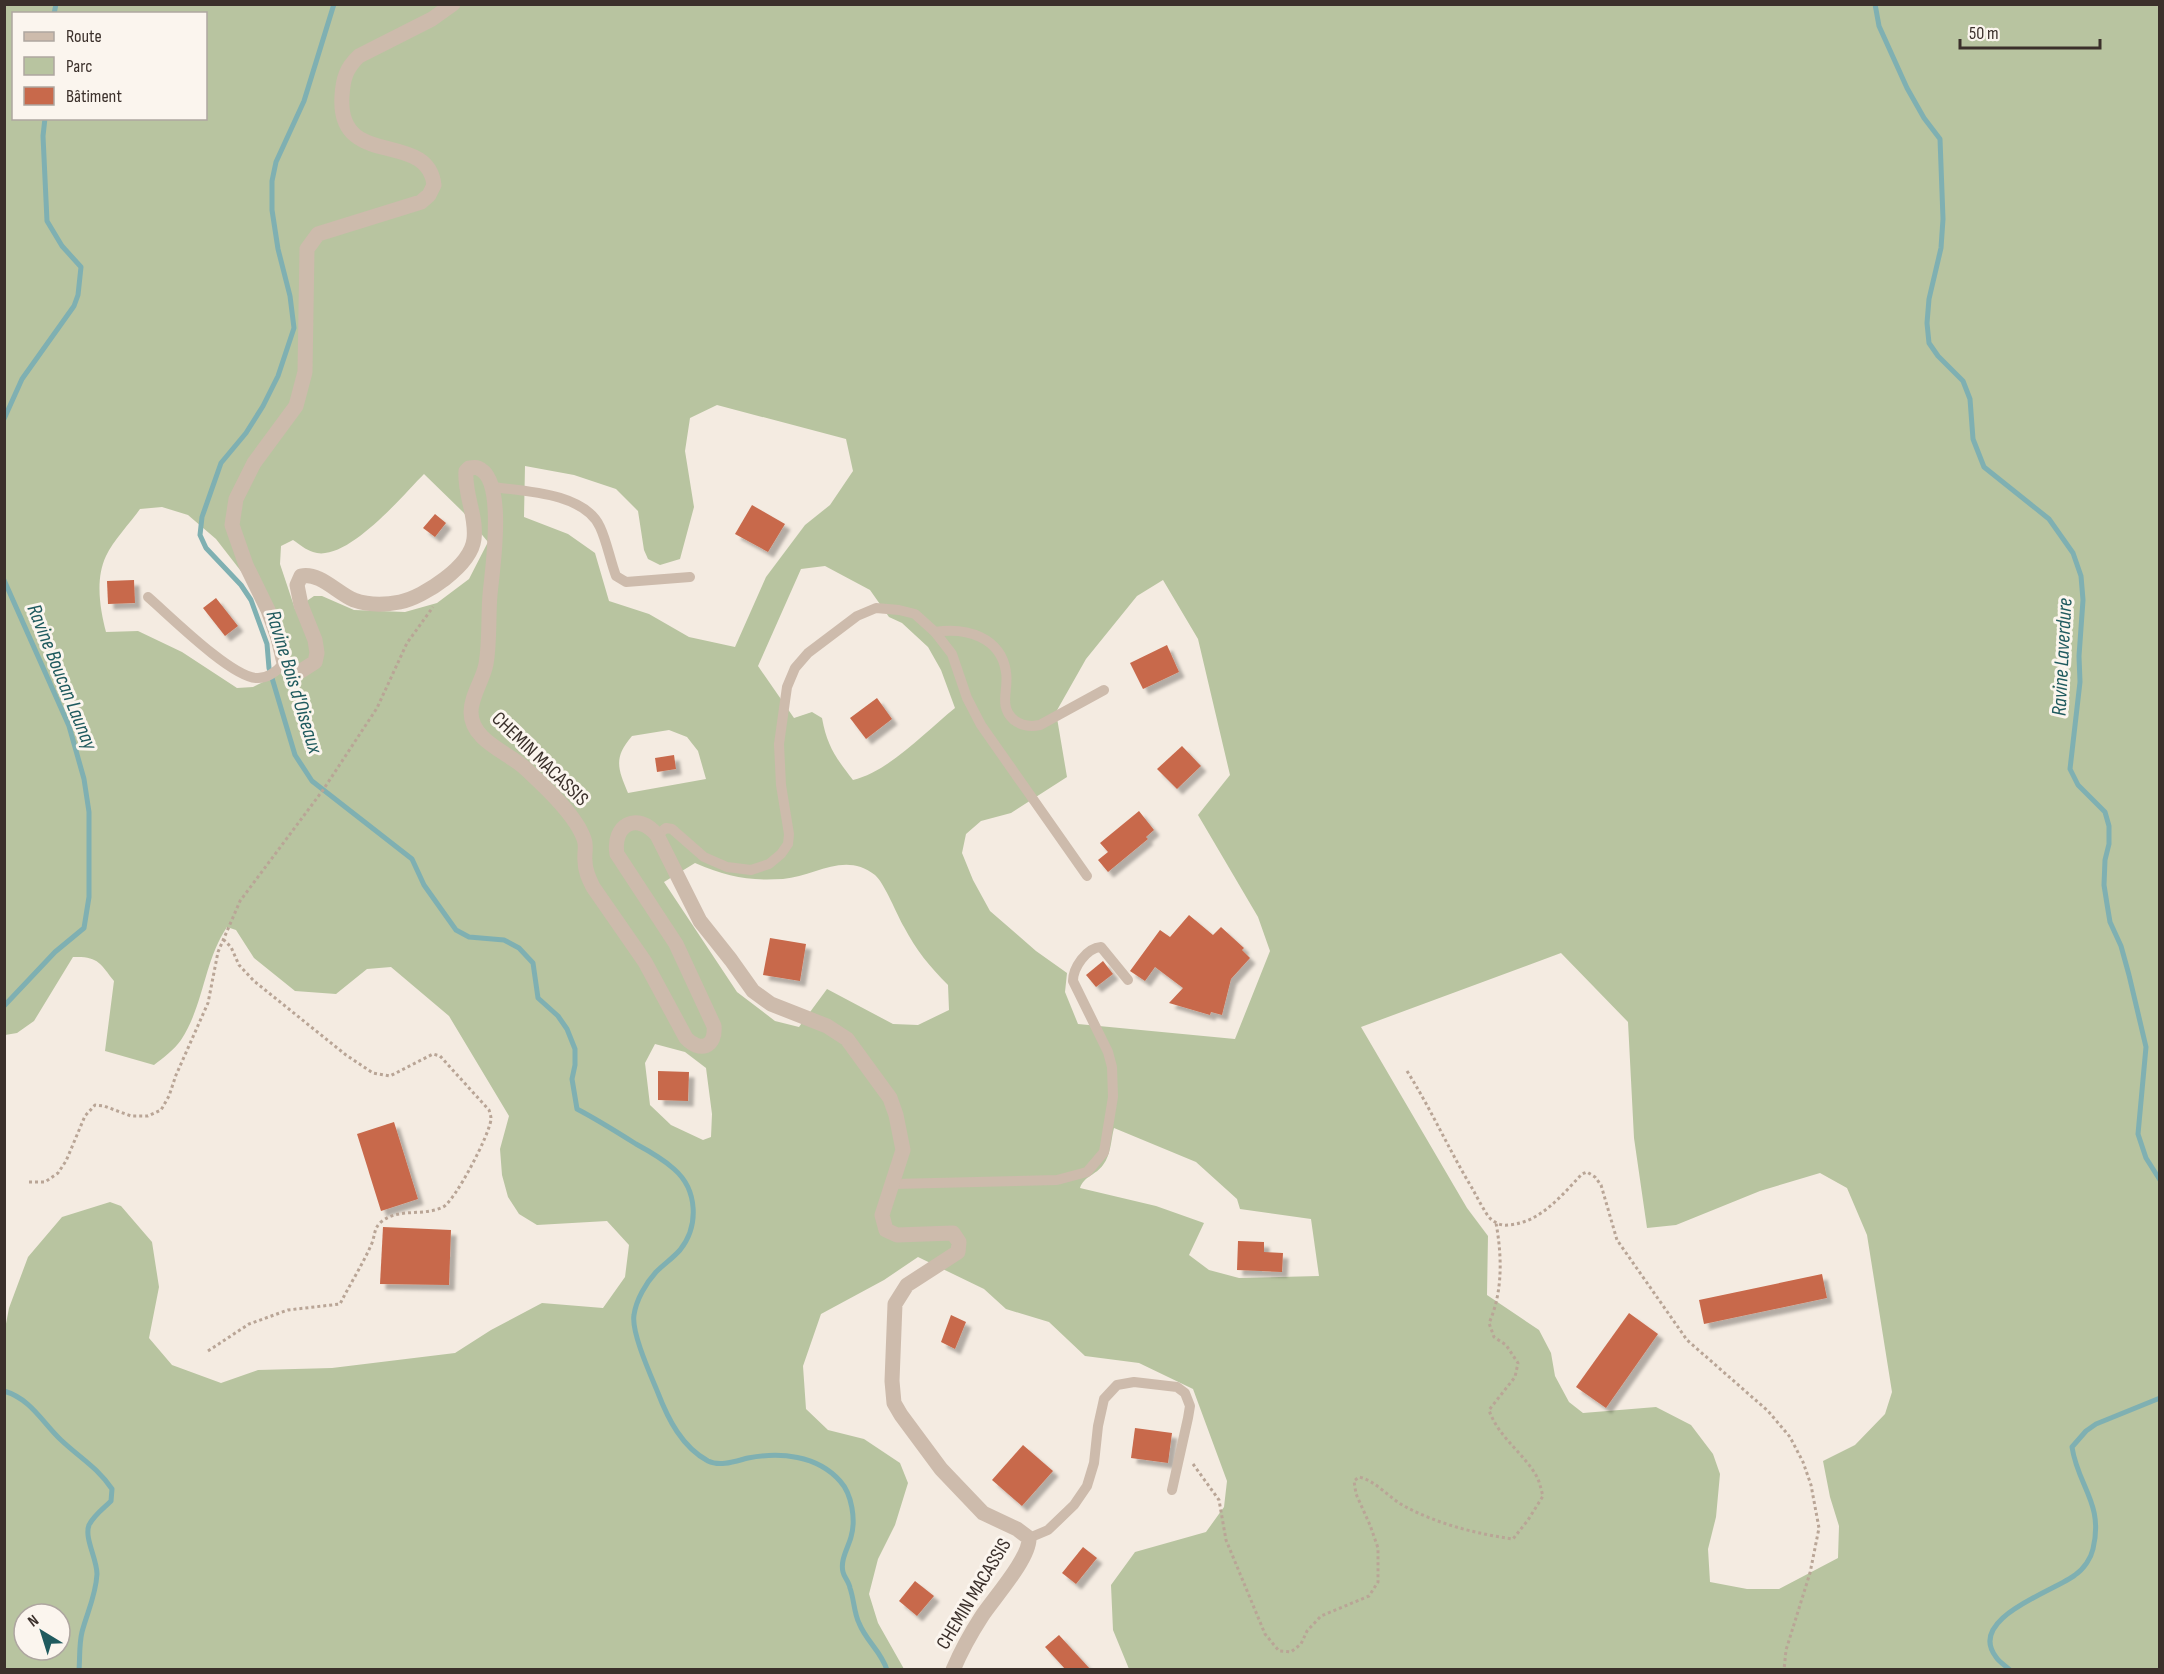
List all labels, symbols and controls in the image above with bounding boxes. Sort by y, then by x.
legend [12,12,207,120]
scale bar [1960,12,2100,50]
text: 50 m [1969,23,1999,44]
text: Route [66,26,102,47]
text: Parc [66,56,92,77]
text: Bâtiment [66,86,122,107]
water label: Ravine Laverdure [2046,597,2078,717]
water label: Ravine Boucan Launay [21,601,103,754]
water label: Ravine Bois d'Oiseaux [260,608,328,758]
street label: CHEMIN MACASSIS [487,707,593,811]
street label: CHEMIN MACASSIS [931,1534,1017,1654]
north arrow [12,1602,72,1662]
text: N [24,1611,43,1631]

